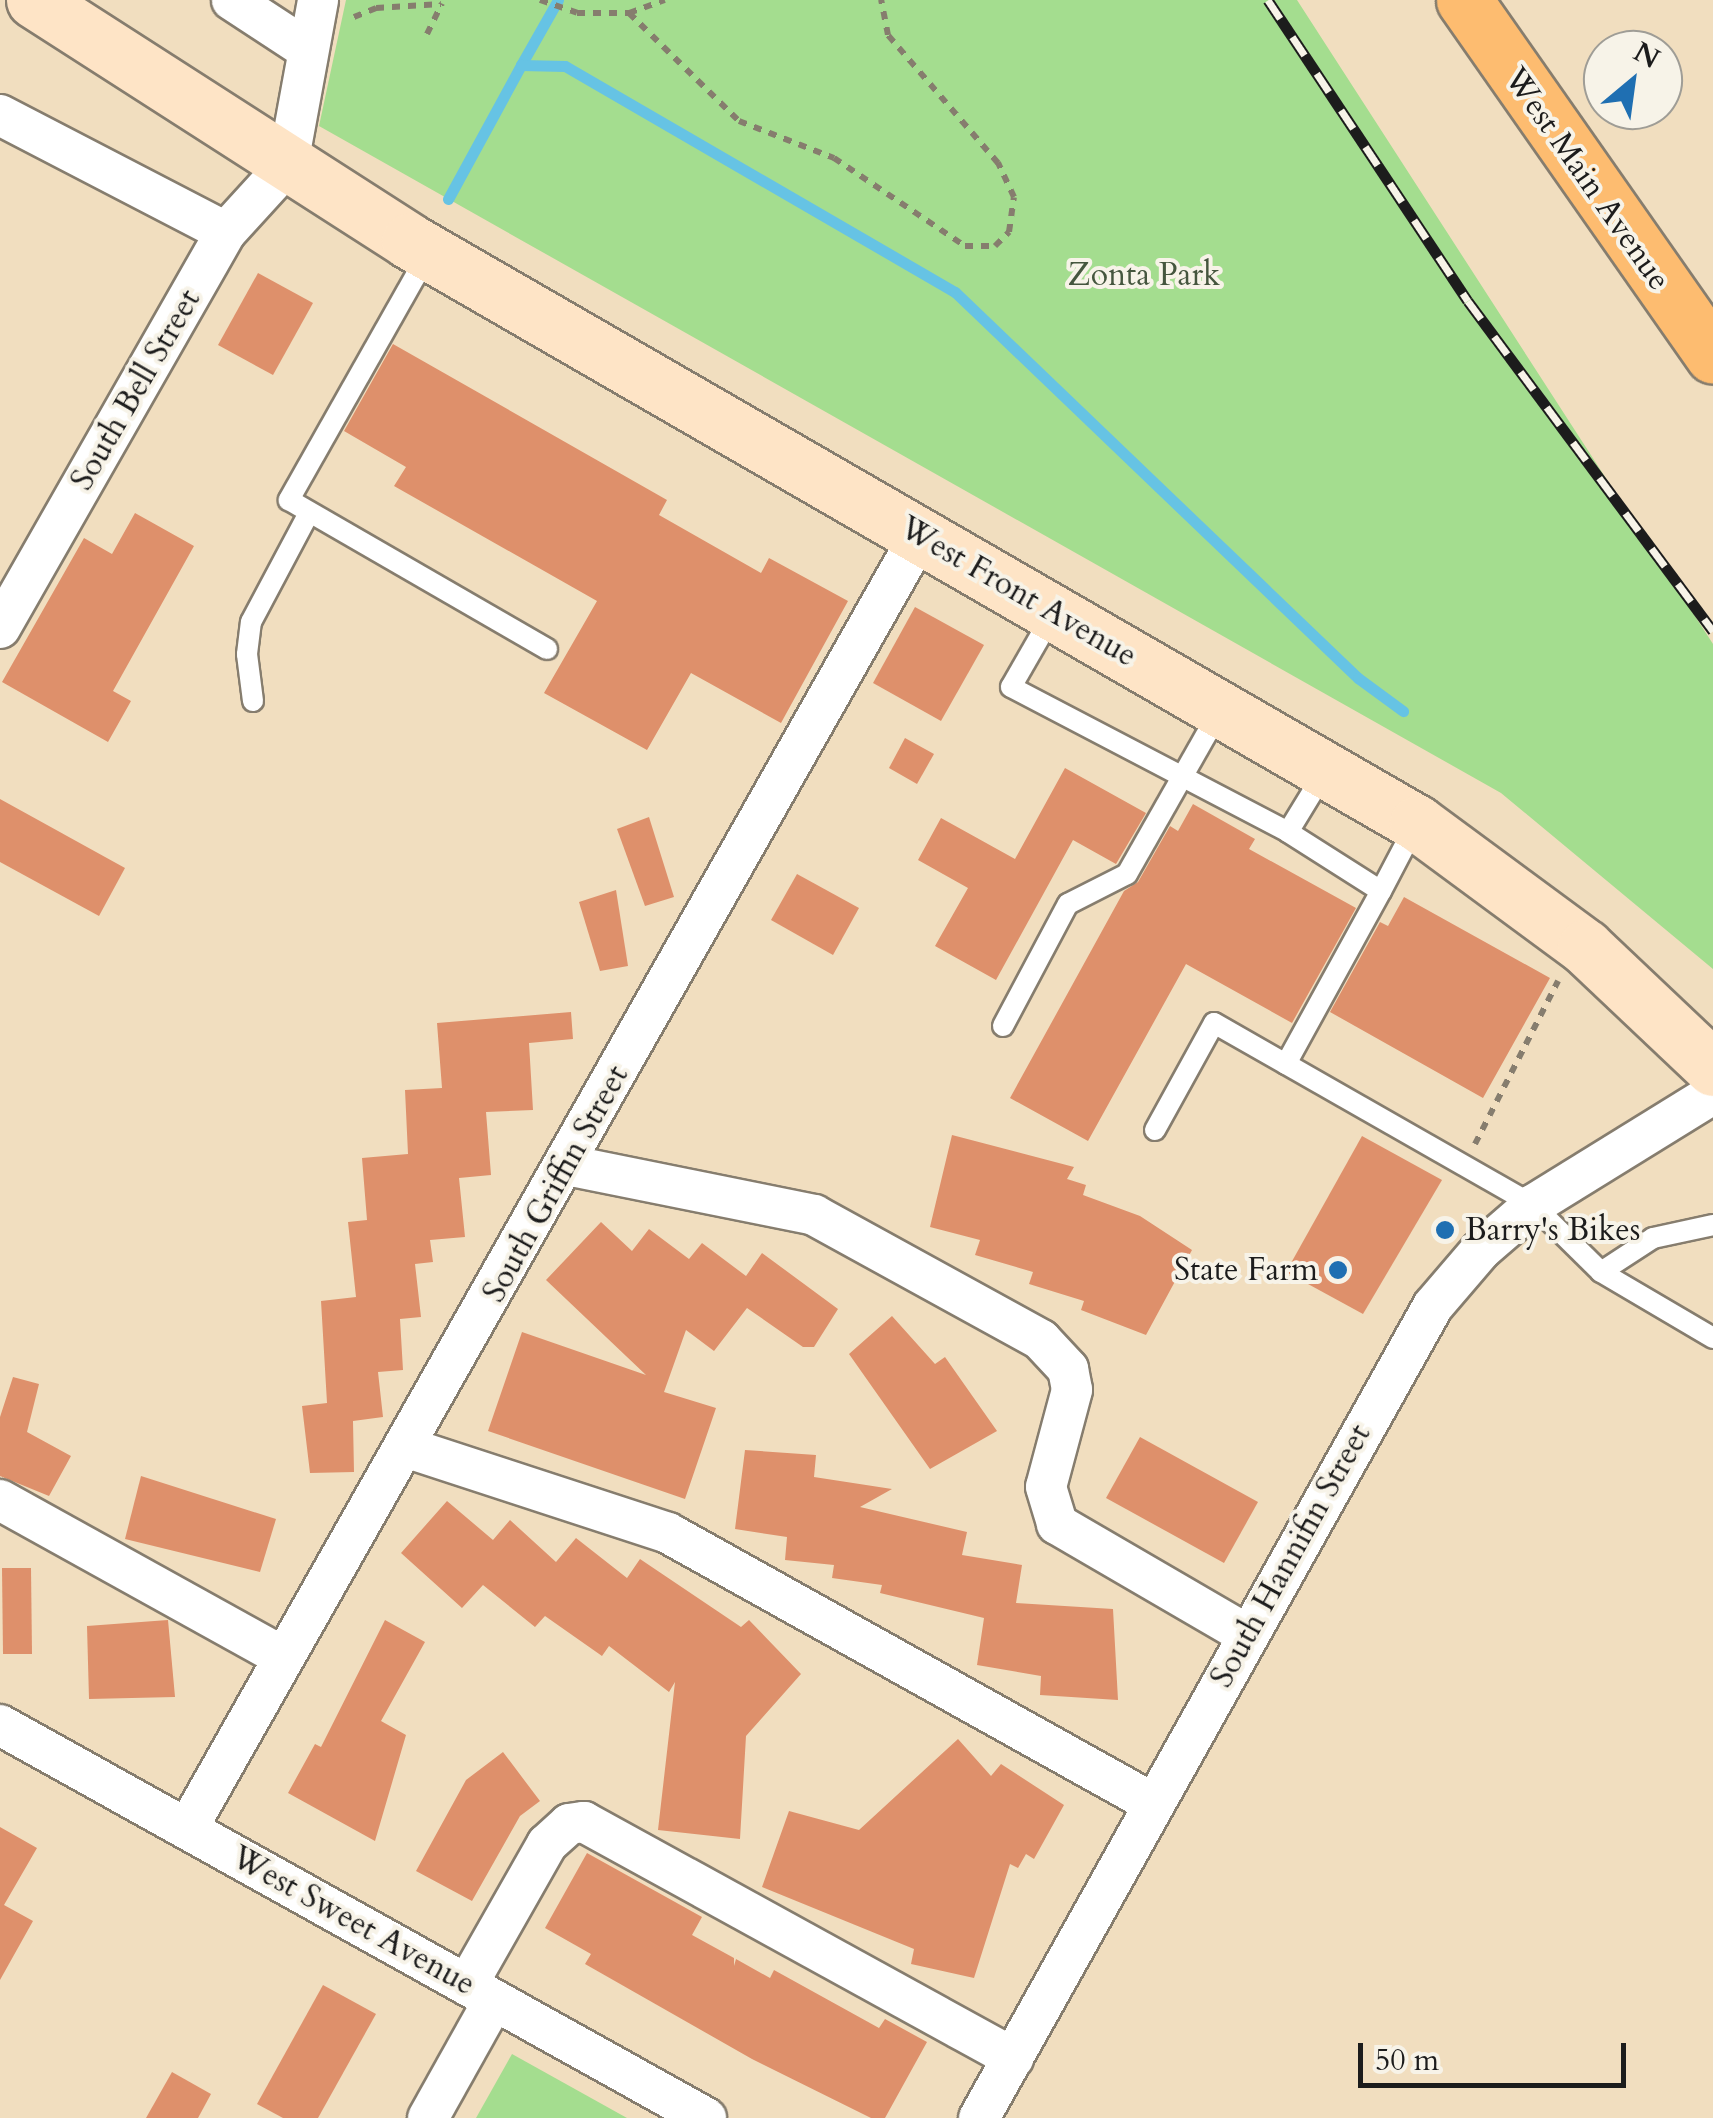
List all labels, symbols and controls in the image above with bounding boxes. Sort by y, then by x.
north arrow [1583,30,1683,130]
text: N [1627,33,1666,78]
street label: West Main Avenue [1496,60,1678,298]
park label: Zonta Park [1068,256,1220,294]
street label: South Bell Street [63,283,209,497]
street label: West Front Avenue [893,509,1143,675]
street label: South Griffin Street [475,1059,637,1309]
place label: Barry's Bikes [1465,1211,1640,1249]
marker: Barry's Bikes [1434,1219,1456,1241]
place label: State Farm [1174,1251,1318,1289]
marker: State Farm [1327,1259,1349,1281]
street label: South Hannifin Street [1203,1418,1379,1694]
street label: West Sweet Avenue [225,1838,481,2004]
scale bar [1363,2023,1630,2085]
text: 50 m [1375,2040,1439,2081]

